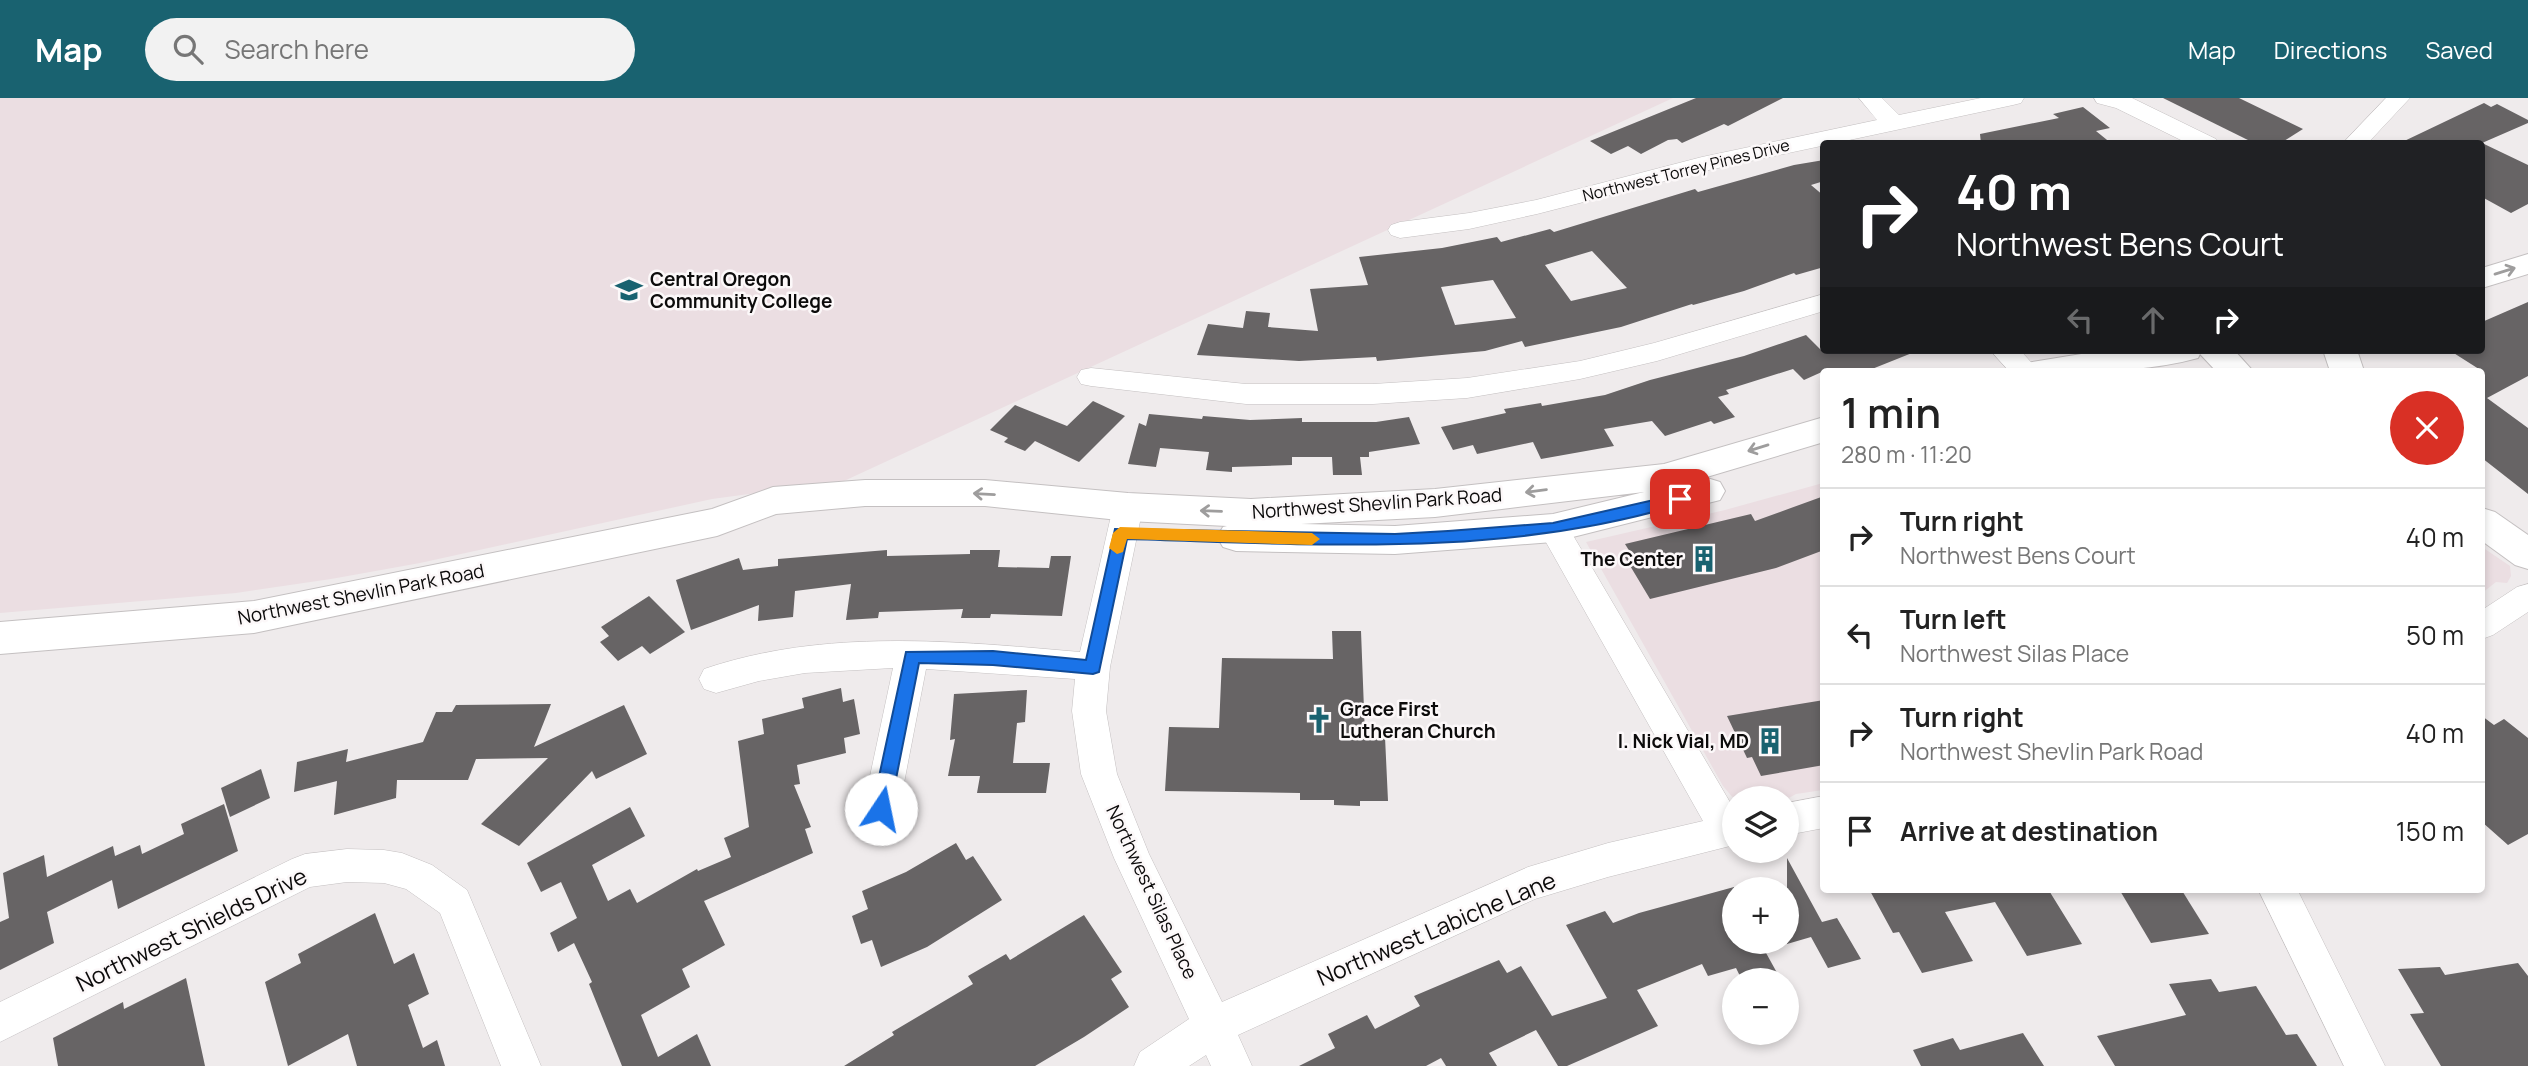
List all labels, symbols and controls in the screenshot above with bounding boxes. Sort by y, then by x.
search box [145,18,635,81]
text: Map [35,27,103,72]
icon: search [169,30,207,68]
text: Search here [225,31,369,67]
text: Map [2188,33,2236,66]
text: Directions [2274,33,2387,66]
text: Saved [2425,33,2493,66]
street label: Northwest Torrey Pines Drive [1580,134,1792,206]
text: 40 m [1956,158,2072,225]
icon: right [1841,168,1932,259]
text: Northwest Bens Court [1956,222,2284,266]
one-way arrow [2493,264,2515,276]
place label: Central Oregon Community College [650,266,832,314]
school or university icon: Central Oregon Community College [614,275,644,305]
icon: left [2061,301,2099,339]
icon: ahead [2134,301,2172,339]
icon: right [2207,301,2245,339]
text: 1 min [1841,383,1941,441]
button: close [2390,391,2464,465]
text: 280 m · 11:20 [1841,438,1972,470]
one-way arrow [1747,443,1769,456]
pin [1650,469,1710,529]
icon: arrive [1661,480,1699,518]
street label: Northwest Shevlin Park Road [1251,481,1503,525]
one-way arrow [1525,485,1548,498]
one-way arrow [973,487,996,500]
text: Turn right [1900,503,2024,539]
one-way arrow [1200,504,1223,517]
icon: right [1841,518,1879,556]
text: 40 m [2406,519,2464,555]
text: Northwest Bens Court [1900,539,2136,571]
building icon: The Center [1689,544,1719,574]
place label: The Center [1581,546,1683,572]
street label: Northwest Shevlin Park Road [235,557,487,631]
text: Turn left [1900,601,2007,637]
icon: left [1841,616,1879,654]
text: 50 m [2406,617,2464,653]
text: Northwest Silas Place [1900,637,2129,669]
place label: Grace First Lutheran Church [1340,696,1496,744]
text: Turn right [1900,699,2024,735]
church icon: Grace First Lutheran Church [1304,705,1334,735]
icon: right [1841,714,1879,752]
text: 40 m [2406,715,2464,751]
building icon: I. Nick Vial, MD [1755,726,1785,756]
place label: I. Nick Vial, MD [1618,728,1749,754]
text: Northwest Shevlin Park Road [1900,735,2204,767]
position arrow [844,772,918,846]
map controls [1722,786,1799,1045]
button: layers [1722,786,1799,863]
street label: Northwest Silas Place [1100,801,1204,983]
icon: arrive [1841,812,1879,850]
text: Arrive at destination [1900,813,2158,849]
text: 150 m [2396,813,2464,849]
street label: Northwest Shields Drive [70,859,312,999]
street label: Northwest Labiche Lane [1312,863,1560,993]
button: + [1722,877,1799,954]
button: − [1722,968,1799,1045]

